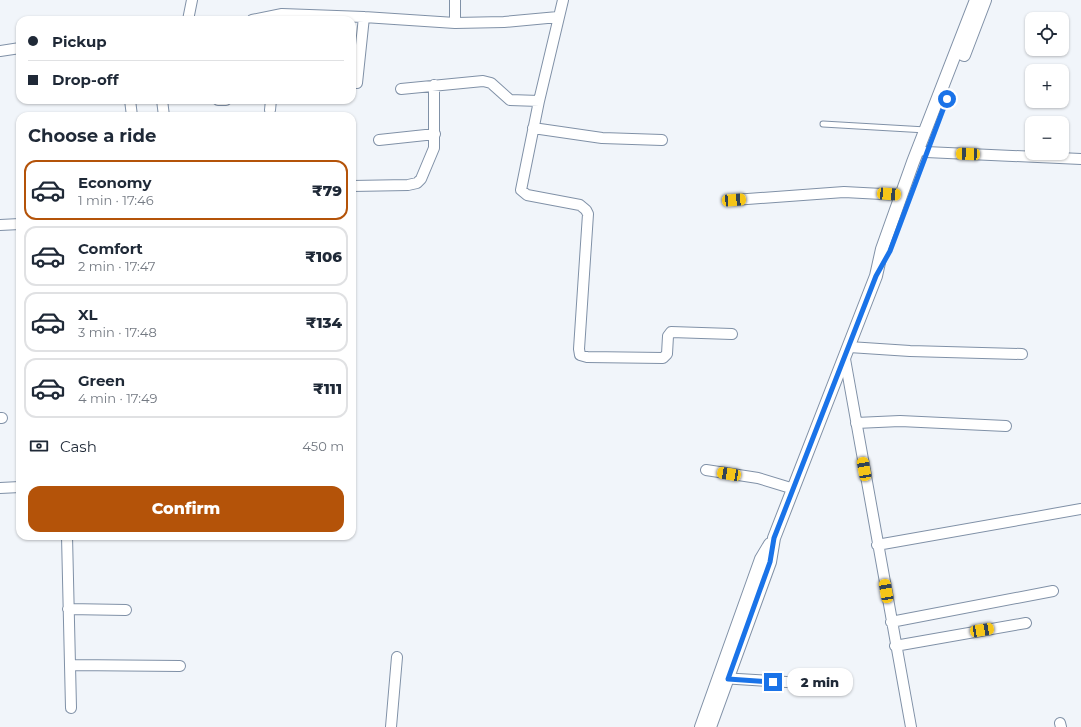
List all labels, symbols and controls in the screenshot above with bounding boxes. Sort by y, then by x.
map controls [1025,12,1069,160]
button: locate [1025,12,1069,56]
text: Pickup [52,32,107,51]
button: + [1025,64,1069,108]
text: Drop-off [52,70,119,89]
route start [938,90,956,108]
button: − [1025,116,1069,160]
text: Choose a ride [28,125,156,147]
car [956,148,980,160]
icon: car [30,172,66,208]
text: Economy [78,173,151,192]
text: ₹79 [312,181,342,200]
car [877,187,901,201]
text: 1 min · 17:46 [78,192,154,208]
car [722,193,746,207]
icon: car [30,238,66,274]
text: Comfort [78,239,143,258]
text: ₹106 [305,247,342,266]
text: 2 min · 17:47 [78,258,155,274]
icon: car [30,304,66,340]
text: XL [78,305,97,324]
text: ₹134 [305,313,342,332]
text: 3 min · 17:48 [78,324,157,340]
icon: car [30,370,66,406]
text: Green [78,371,125,390]
text: ₹111 [313,379,342,398]
text: 4 min · 17:49 [78,390,157,406]
icon: cash [28,435,50,457]
text: Cash [60,437,97,456]
text: 450 m [302,438,344,454]
car [856,456,872,482]
car [716,466,742,482]
button: Confirm [28,486,344,532]
car [878,578,894,604]
car [969,622,995,638]
callout: 2 min [787,668,853,696]
route end [764,673,782,691]
text: 2 min [801,674,839,690]

